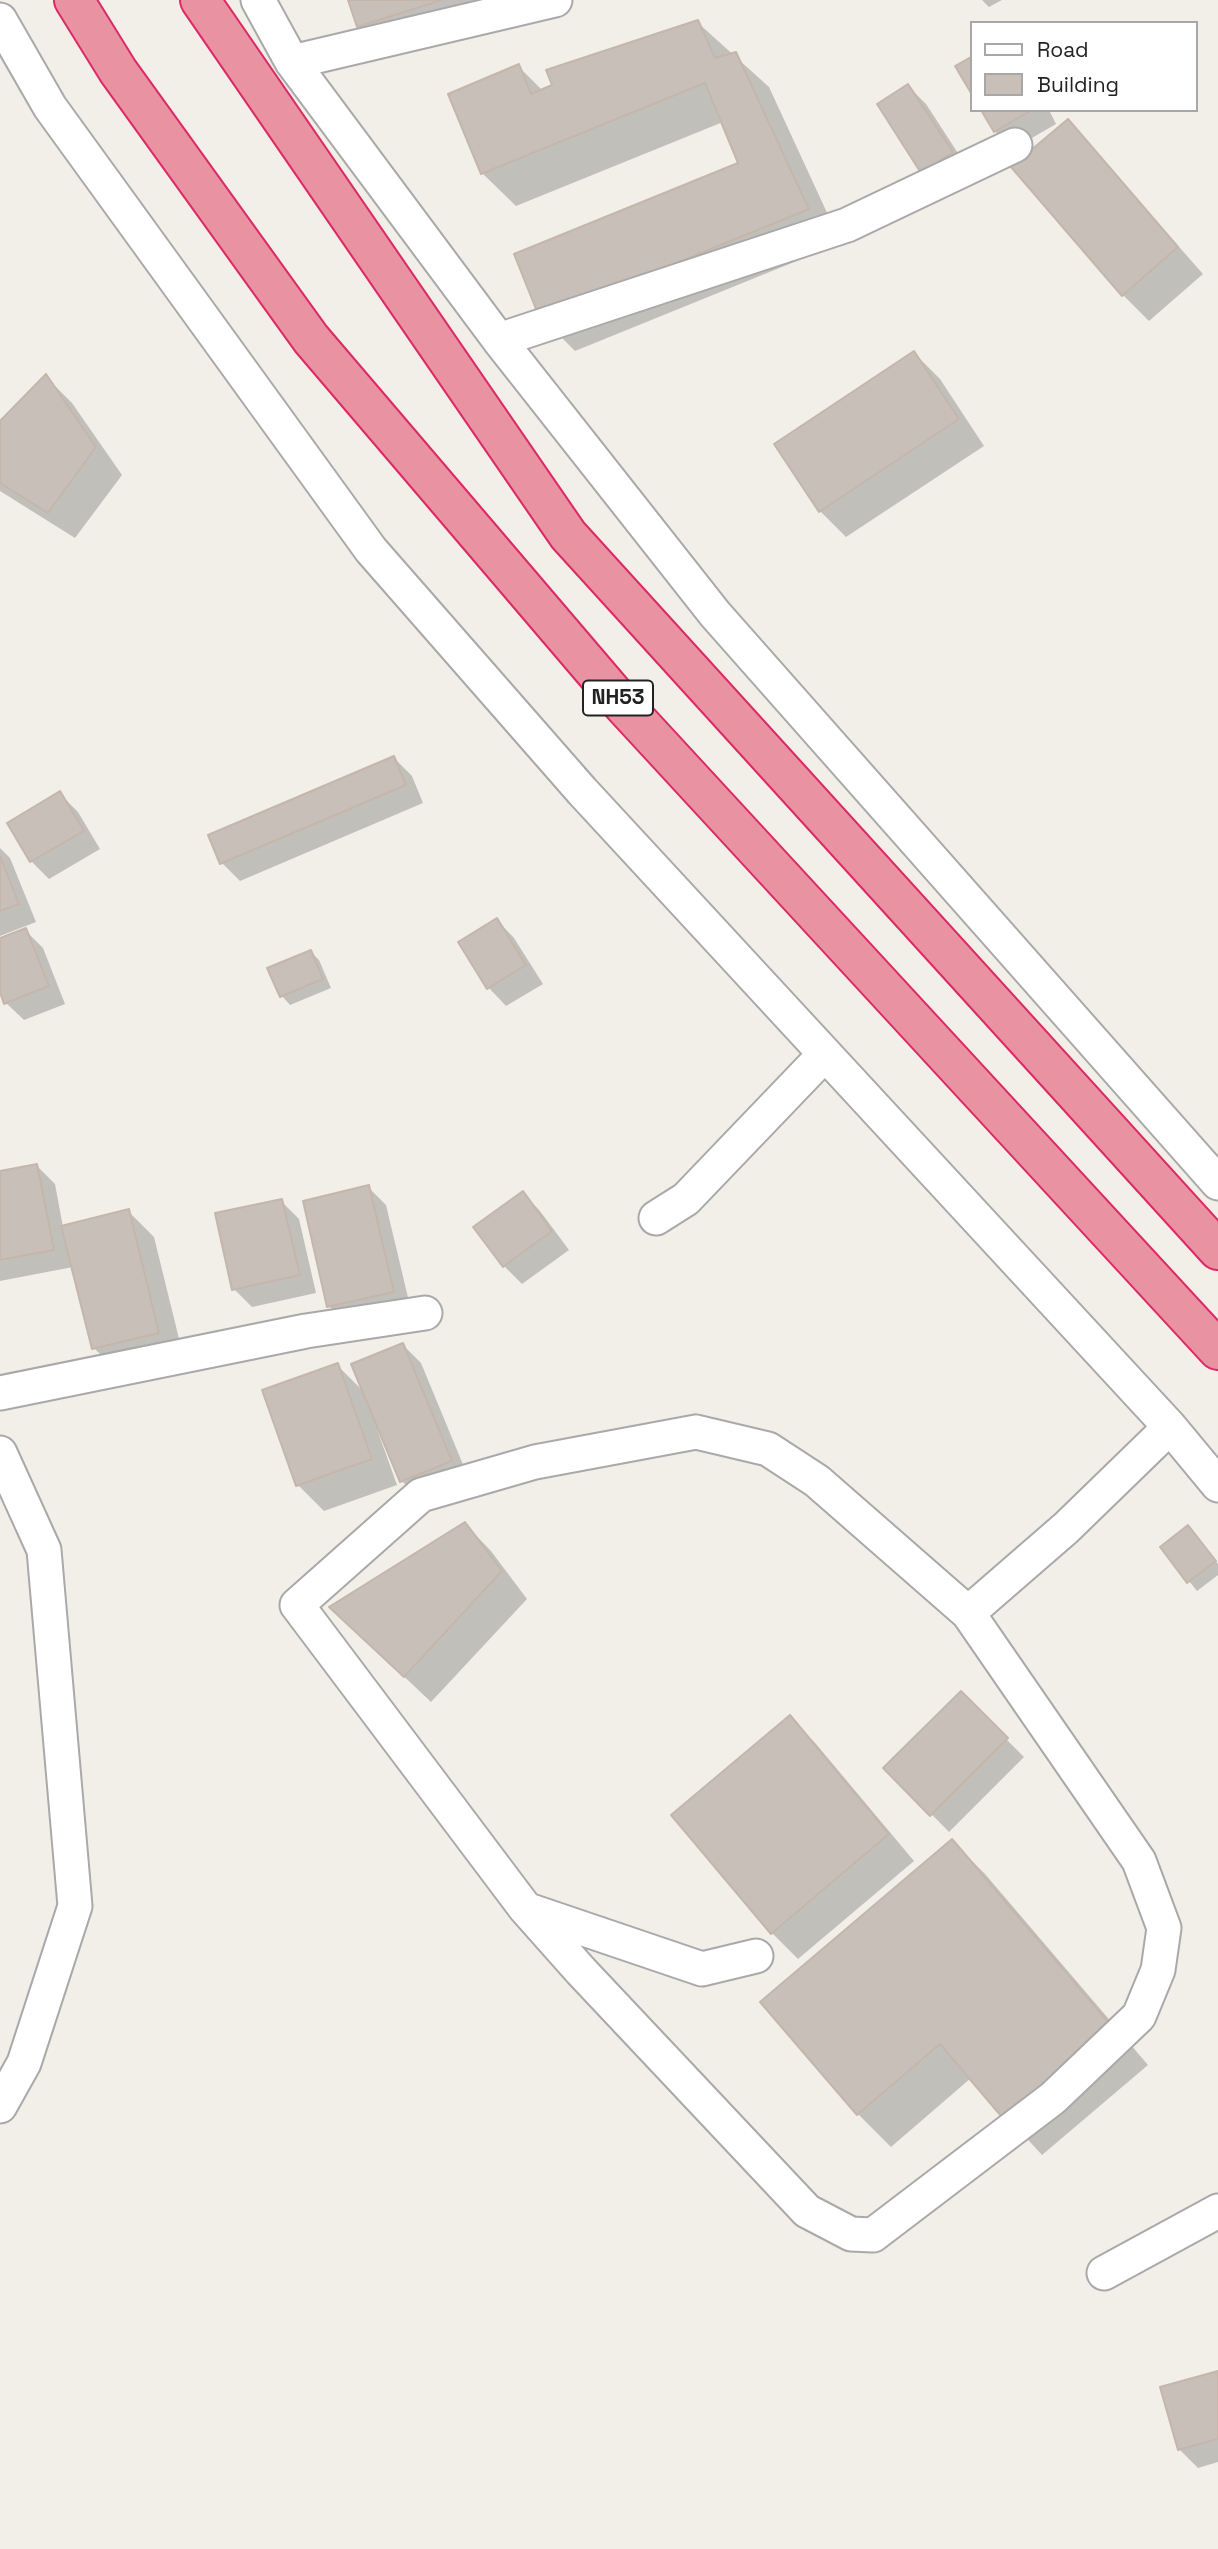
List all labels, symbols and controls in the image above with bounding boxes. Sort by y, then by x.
legend [970,21,1197,112]
text: Road [1037,36,1089,63]
text: Building [1037,71,1119,98]
road number: NH53 [583,680,653,716]

